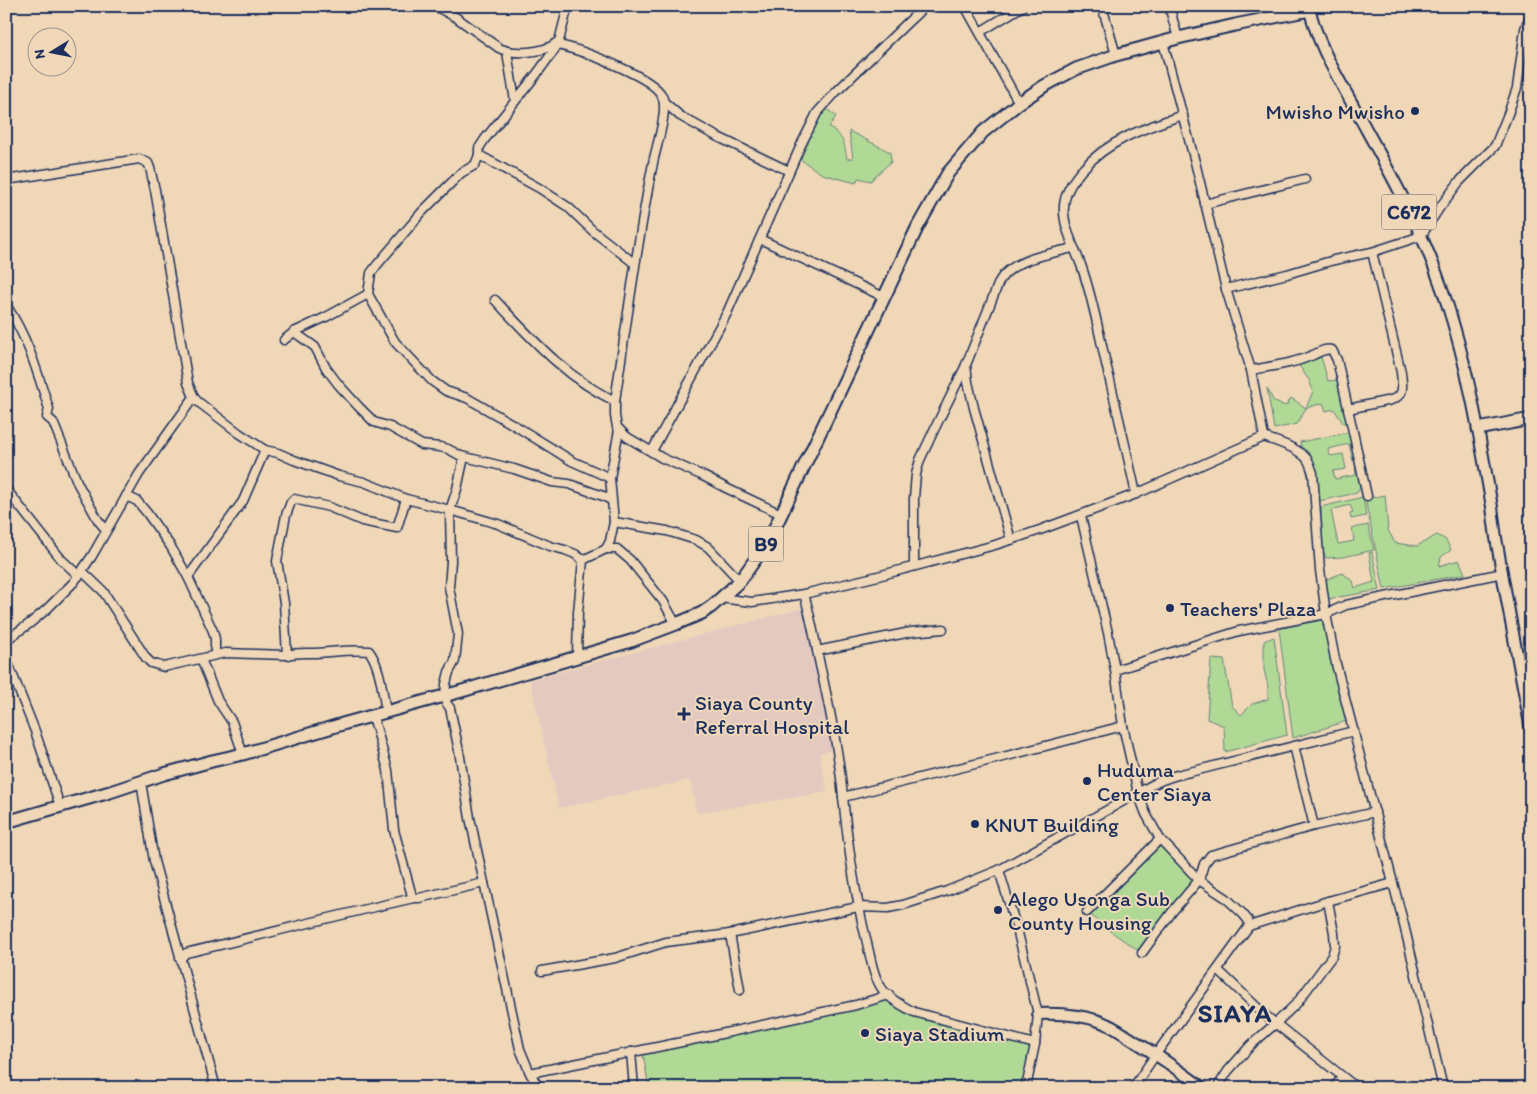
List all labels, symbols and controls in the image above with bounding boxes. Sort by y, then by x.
north arrow [28,28,78,78]
text: N [30,48,49,60]
place label: Mwisho Mwisho [1265,99,1405,124]
marker: Mwisho Mwisho [1409,105,1421,117]
road number: C672 [1382,194,1436,230]
road number: B9 [748,526,784,562]
place label: Teachers' Plaza [1180,596,1316,621]
marker: Teachers' Plaza [1164,602,1176,614]
place label: Siaya County Referral Hospital [695,690,849,739]
marker: Siaya County Referral Hospital [677,707,691,721]
place label: Huduma Center Siaya [1097,757,1211,806]
marker: Huduma Center Siaya [1081,775,1093,787]
place label: KNUT Building [985,812,1119,837]
marker: KNUT Building [969,818,981,830]
place label: Alego Usonga Sub County Housing [1008,886,1170,935]
marker: Alego Usonga Sub County Housing [992,904,1004,916]
district label: SIAYA [1198,997,1272,1029]
place label: Siaya Stadium [875,1021,1005,1046]
marker: Siaya Stadium [859,1027,871,1039]

